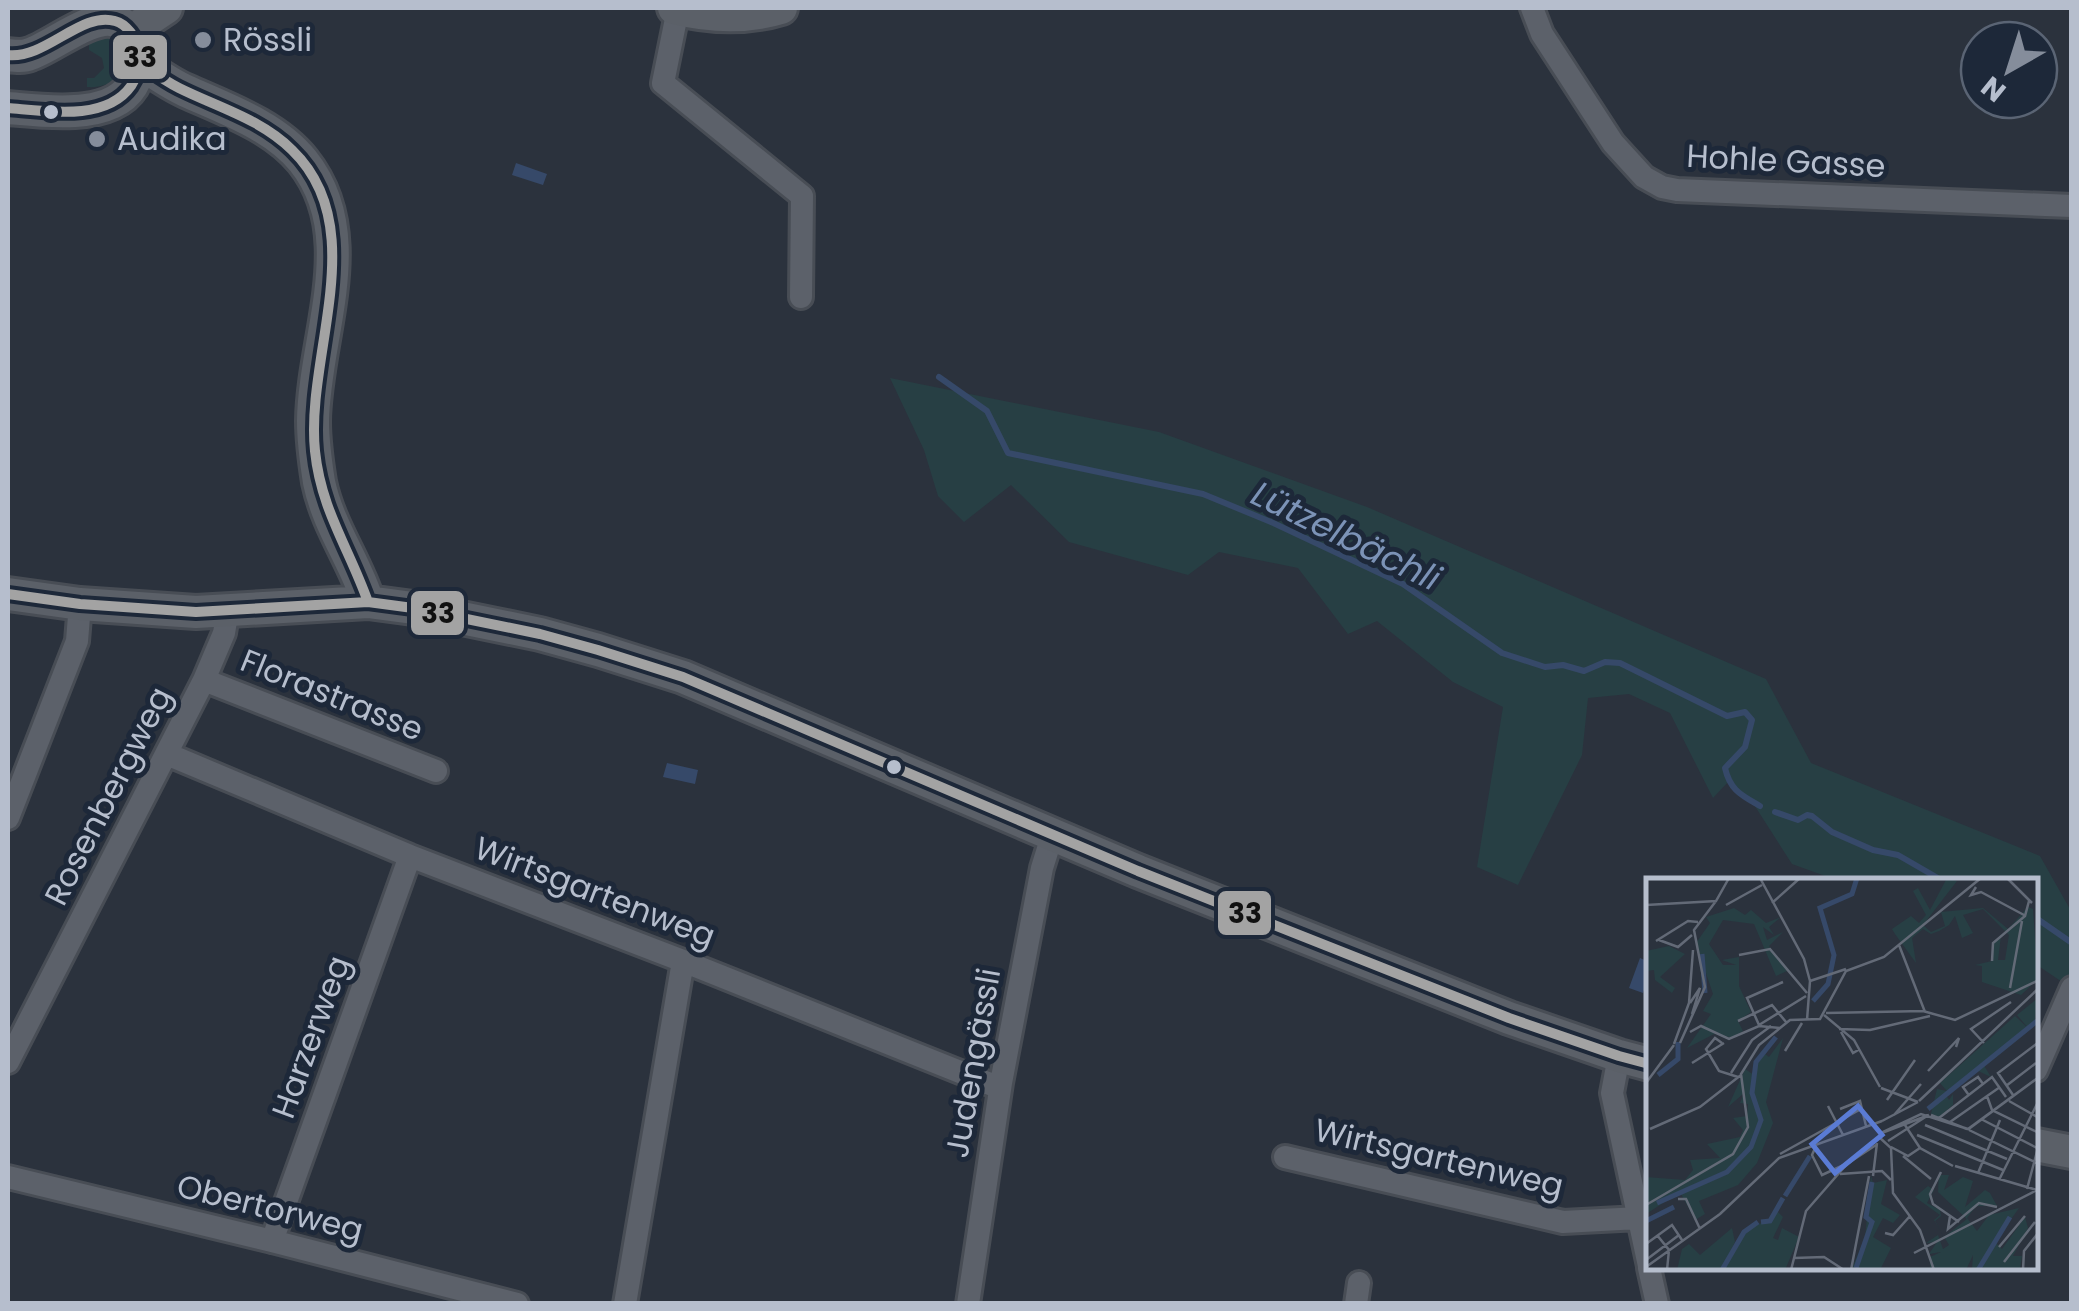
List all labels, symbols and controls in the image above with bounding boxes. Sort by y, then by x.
place label: Rössli [223,17,312,62]
north arrow [1959,20,2059,120]
marker: Rössli [192,29,214,51]
line badge: 33 [111,33,169,81]
text: 33 [123,38,157,77]
text: N [1973,67,2014,111]
unlabelled marker [41,102,61,122]
place label: Audika [117,116,227,161]
marker: Audika [86,128,108,150]
street label: Hohle Gasse [1685,133,1887,188]
water label: Lützelbächli [1243,469,1450,603]
line badge: 33 [409,589,466,637]
text: 33 [421,594,455,633]
street label: Florastrasse [234,637,430,752]
street label: Rosenbergweg [33,679,182,913]
unlabelled marker [884,757,904,777]
street label: Wirtsgartenweg [468,825,722,958]
inset map [1646,878,2039,1271]
line badge: 33 [1216,889,1273,937]
text: 33 [1228,894,1262,933]
street label: Harzerweg [260,949,361,1124]
street label: Judengässli [934,965,1011,1161]
street label: Wirtsgartenweg [1310,1107,1568,1208]
street label: Obertorweg [172,1163,368,1252]

